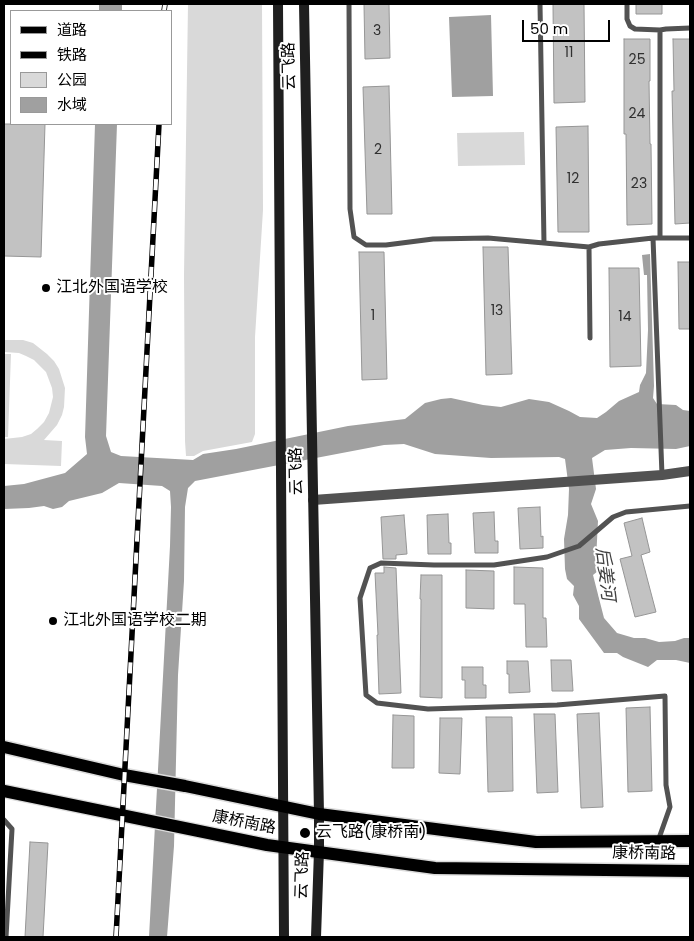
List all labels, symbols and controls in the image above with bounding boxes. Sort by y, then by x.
legend [10,10,172,125]
scale bar [524,10,612,42]
text: 50 m [530,18,568,39]
text: 道路 [57,19,87,40]
house number: 3 [373,23,381,39]
street label: 云飞路 [280,42,300,90]
text: 铁路 [57,44,87,65]
house number: 11 [565,45,573,61]
house number: 25 [629,52,645,68]
text: 公园 [57,69,87,90]
text: 水域 [57,94,87,115]
house number: 24 [629,106,645,122]
house number: 2 [374,142,382,158]
house number: 12 [567,171,579,187]
house number: 23 [631,176,647,192]
place label: 江北外国语学校 [56,278,168,298]
marker: 江北外国语学校 [40,282,52,294]
house number: 13 [491,303,503,319]
house number: 1 [371,308,375,324]
house number: 14 [618,309,632,325]
street label: 云飞路 [287,447,307,495]
water label: 后姜河 [590,546,618,602]
place label: 江北外国语学校二期 [63,611,207,631]
marker: 江北外国语学校二期 [47,615,59,627]
street label: 康桥南路 [211,807,277,839]
place label: 云飞路(康桥南) [316,823,427,843]
marker: 云飞路(康桥南) [298,826,312,840]
street label: 康桥南路 [612,844,676,864]
street label: 云飞路 [293,851,313,899]

